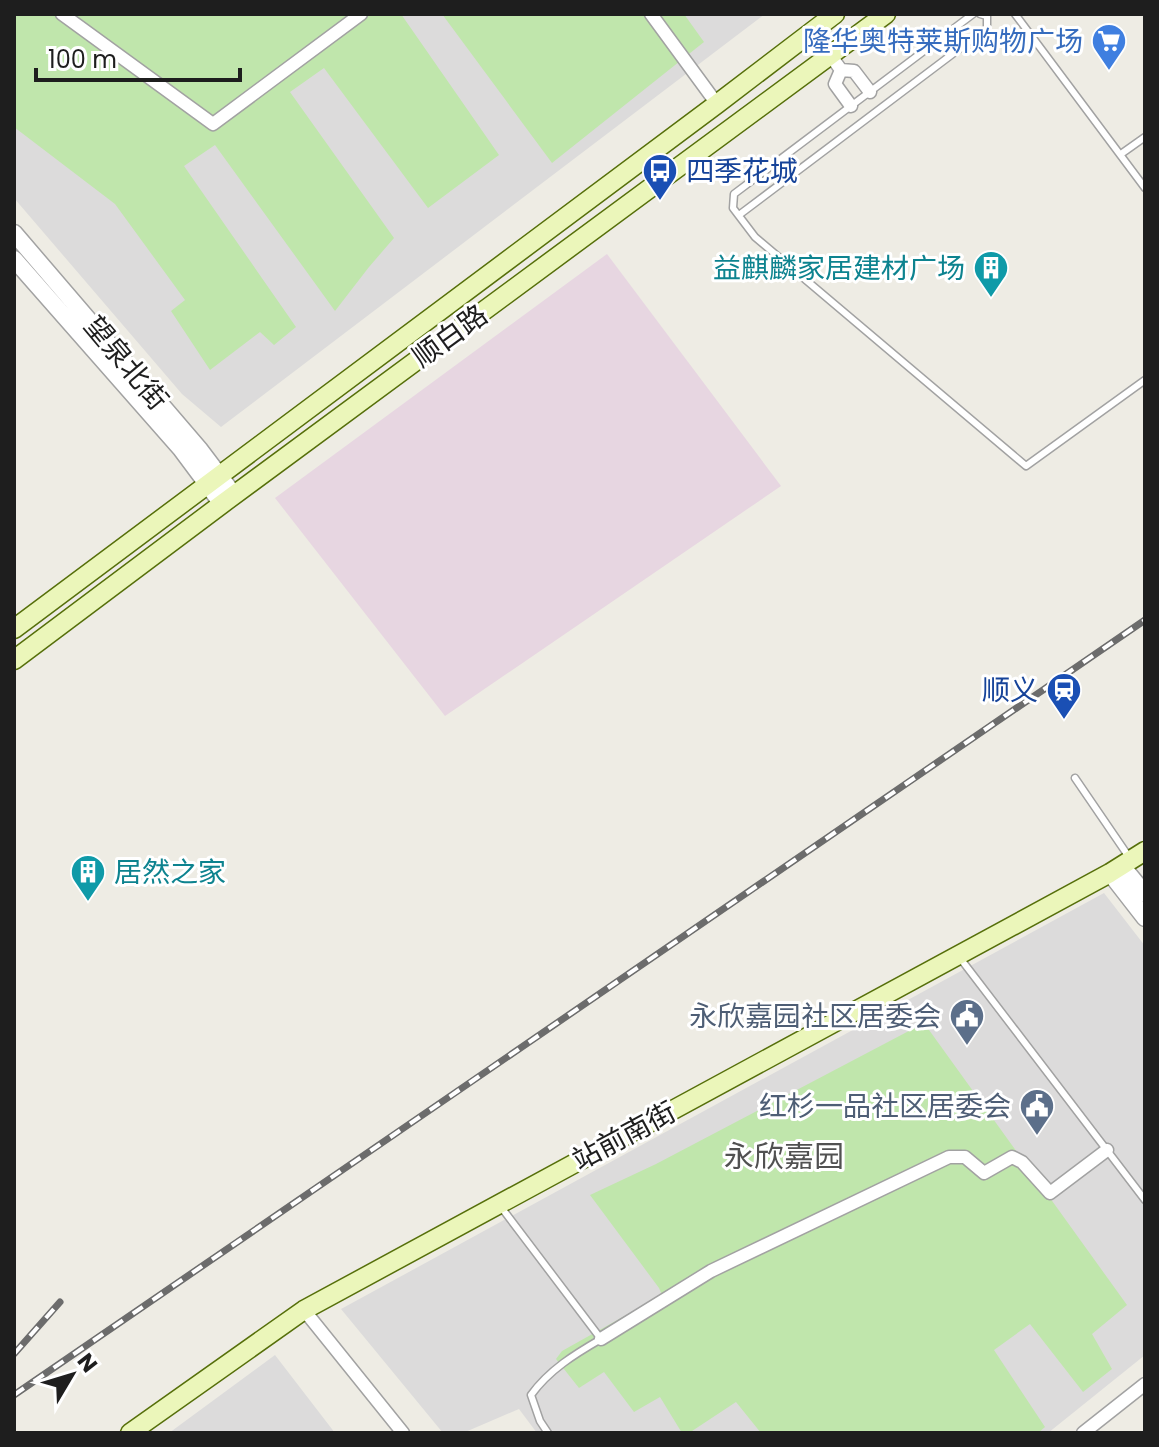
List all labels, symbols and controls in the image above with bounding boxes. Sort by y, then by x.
place label: 隆华奥特莱斯购物广场 [803,22,1083,61]
supermarket icon: 隆华奥特莱斯购物广场 [1090,22,1128,72]
scale bar [36,32,240,82]
text: 100 m [48,43,117,76]
bus stop icon: 四季花城 [641,152,679,202]
place label: 四季花城 [686,152,798,191]
place label: 益麒麟家居建材广场 [713,249,965,288]
building icon: 益麒麟家居建材广场 [972,249,1010,299]
street label: 顺白路 [405,296,495,376]
street label: 望泉北街 [75,308,177,418]
place label: 顺义 [982,671,1038,710]
station icon: 顺义 [1045,671,1083,721]
building icon: 居然之家 [69,853,107,903]
place label: 居然之家 [114,853,226,892]
place label: 永欣嘉园社区居委会 [689,997,941,1036]
public building icon: 永欣嘉园社区居委会 [948,997,986,1047]
place label: 红杉一品社区居委会 [759,1087,1011,1126]
public building icon: 红杉一品社区居委会 [1018,1087,1056,1137]
street label: 站前南街 [565,1092,683,1180]
district label: 永欣嘉园 [724,1135,844,1178]
north arrow [32,1335,112,1415]
text: N [70,1347,105,1379]

